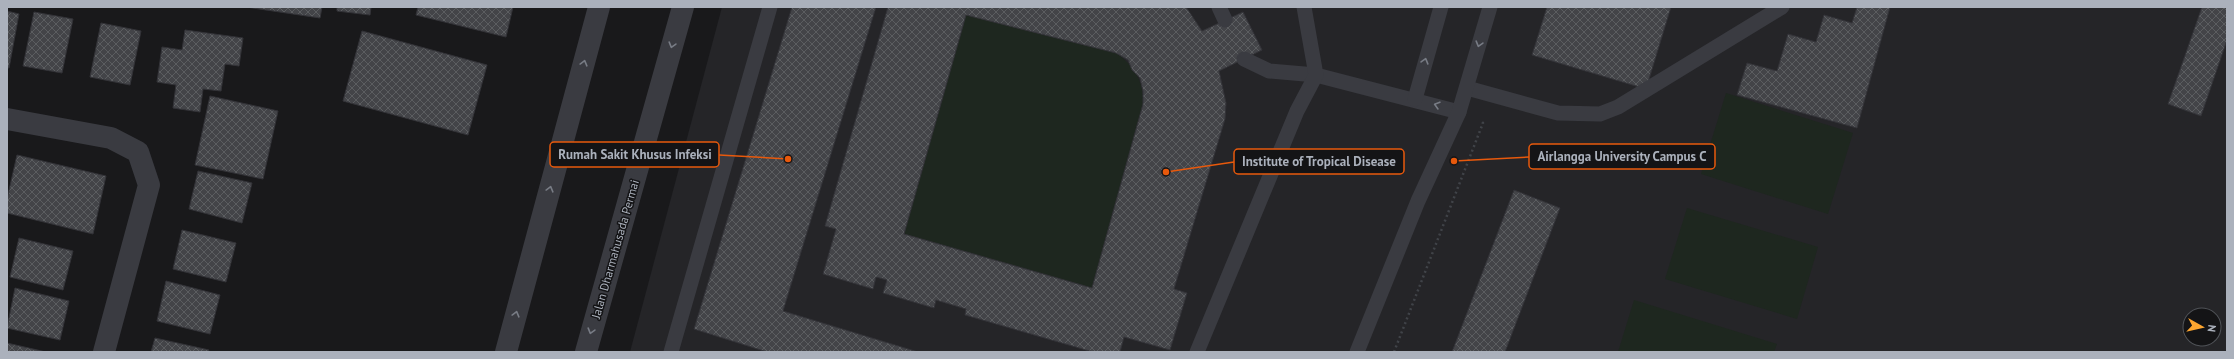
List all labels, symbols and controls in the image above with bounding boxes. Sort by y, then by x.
one-way arrow [668,41,677,48]
one-way arrow [1475,41,1484,48]
one-way arrow [1420,58,1429,65]
one-way arrow [579,60,588,67]
one-way arrow [1434,101,1441,110]
callout: Rumah Sakit Khusus Infeksi [550,142,719,167]
callout: Airlangga University Campus C [1529,144,1715,169]
text: Rumah Sakit Khusus Infeksi [558,146,712,163]
text: Airlangga University Campus C [1538,148,1706,165]
callout: Institute of Tropical Disease [1234,149,1404,174]
text: Institute of Tropical Disease [1242,153,1396,170]
street label: Jalan Dharmahusada Permai [588,178,642,321]
one-way arrow [545,186,554,193]
north arrow [2182,307,2222,347]
one-way arrow [511,311,520,318]
text: N [2204,324,2219,333]
one-way arrow [588,328,596,335]

